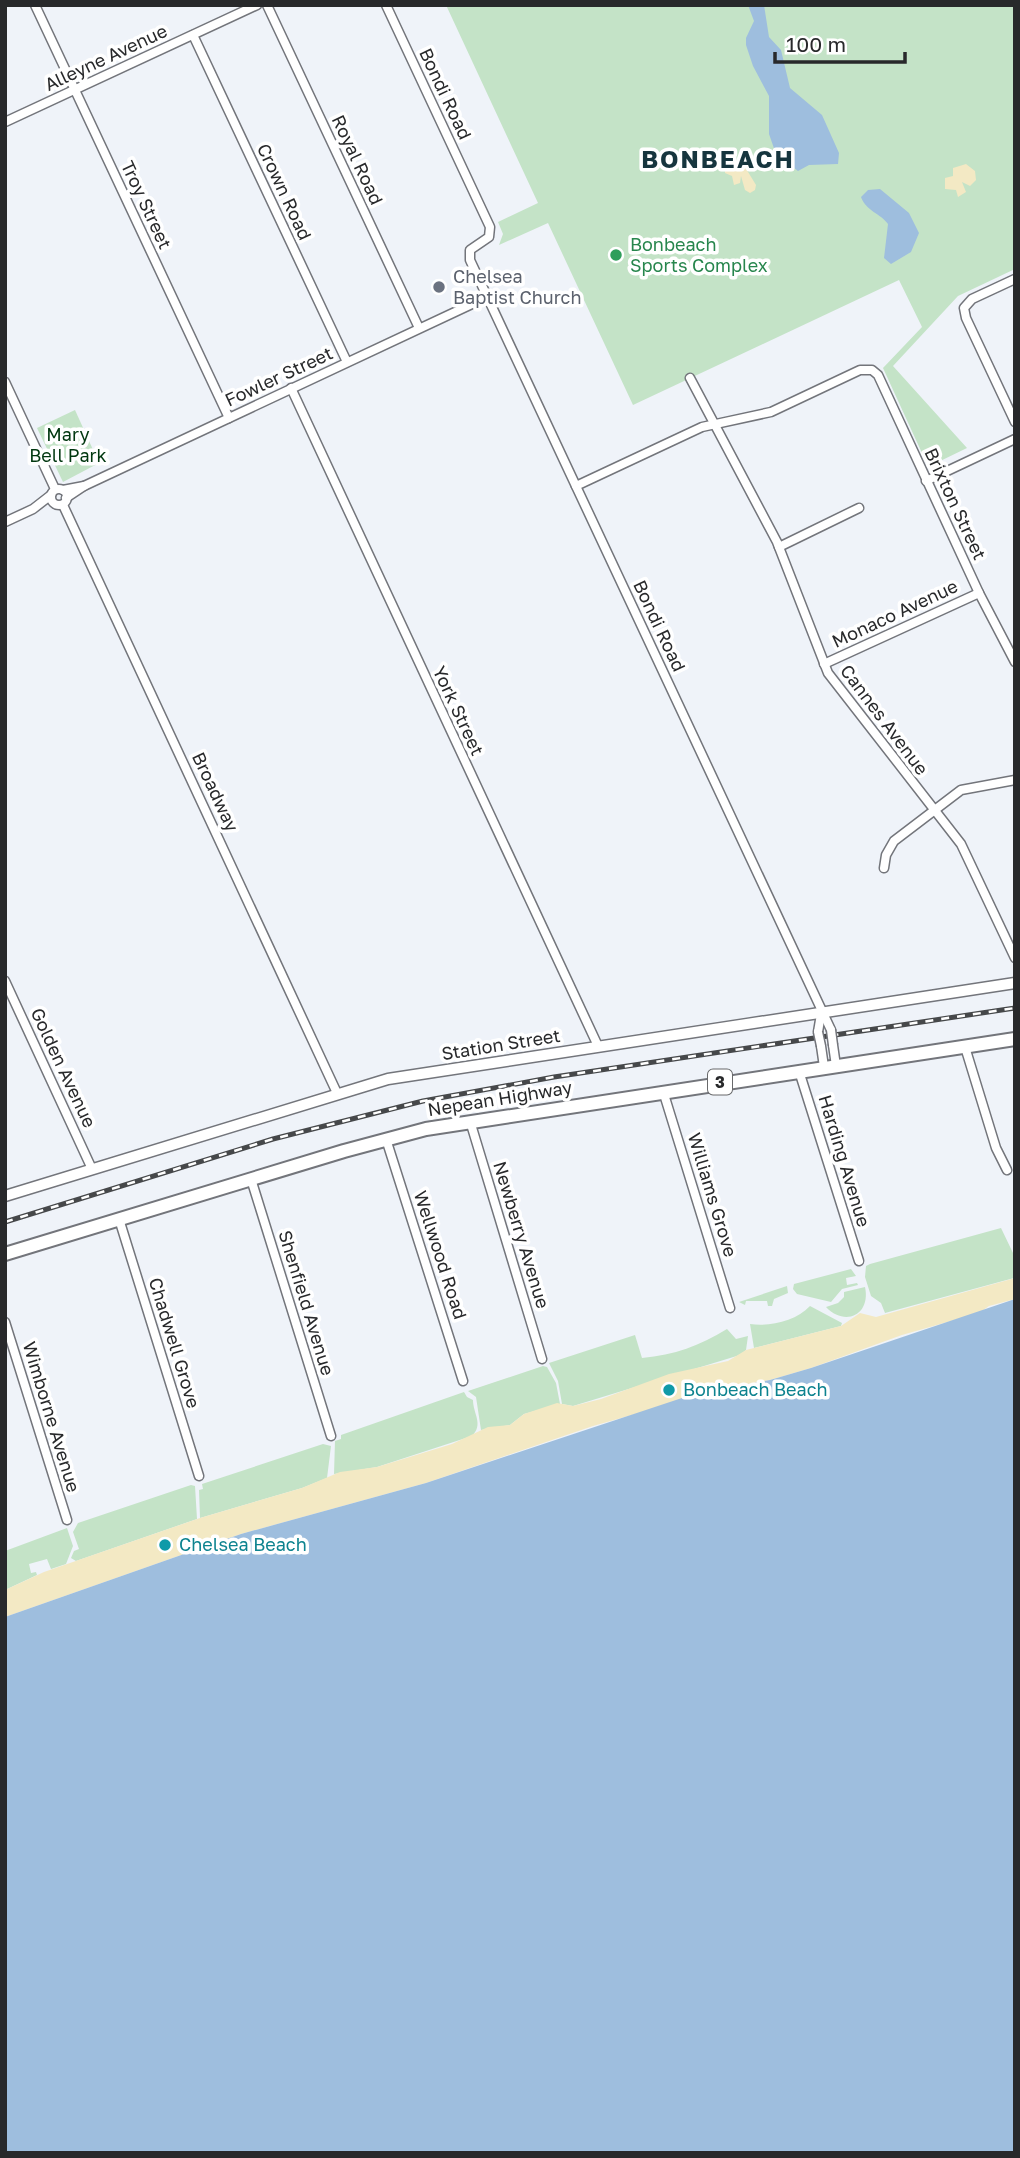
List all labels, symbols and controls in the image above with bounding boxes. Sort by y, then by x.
street label: Alleyne Avenue [41,19,170,95]
scale bar [775,21,904,65]
text: 100 m [786,31,846,57]
street label: Bondi Road [415,44,477,143]
street label: Royal Road [328,111,388,208]
street label: Crown Road [253,140,317,243]
district label: BONBEACH [641,144,795,173]
street label: Troy Street [117,157,177,252]
place label: Bonbeach Sports Complex [630,233,768,276]
marker: Bonbeach Sports Complex [608,247,624,263]
place label: Chelsea Baptist Church [453,265,581,308]
marker: Chelsea Baptist Church [431,279,447,295]
street label: Fowler Street [221,341,336,411]
park label: Mary Bell Park [29,423,107,466]
street label: Brixton Street [920,444,991,563]
street label: Monaco Avenue [828,574,961,652]
street label: Bondi Road [629,576,691,675]
street label: Cannes Avenue [836,660,933,779]
street label: York Street [429,662,489,759]
street label: Broadway [188,748,244,835]
street label: Golden Avenue [27,1004,101,1131]
street label: Station Street [440,1024,562,1064]
road number: 3 [708,1070,732,1094]
street label: Nepean Highway [426,1076,574,1120]
street label: Harding Avenue [814,1092,875,1229]
street label: Williams Grove [684,1130,742,1259]
street label: Newberry Avenue [489,1158,555,1311]
street label: Wellwood Road [410,1188,472,1322]
street label: Shenfield Avenue [274,1227,339,1378]
street label: Chadwell Grove [145,1275,205,1411]
street label: Wimborne Avenue [19,1339,85,1495]
place label: Bonbeach Beach [683,1378,828,1400]
marker: Bonbeach Beach [661,1382,677,1398]
place label: Chelsea Beach [179,1533,307,1555]
marker: Chelsea Beach [157,1537,173,1553]

